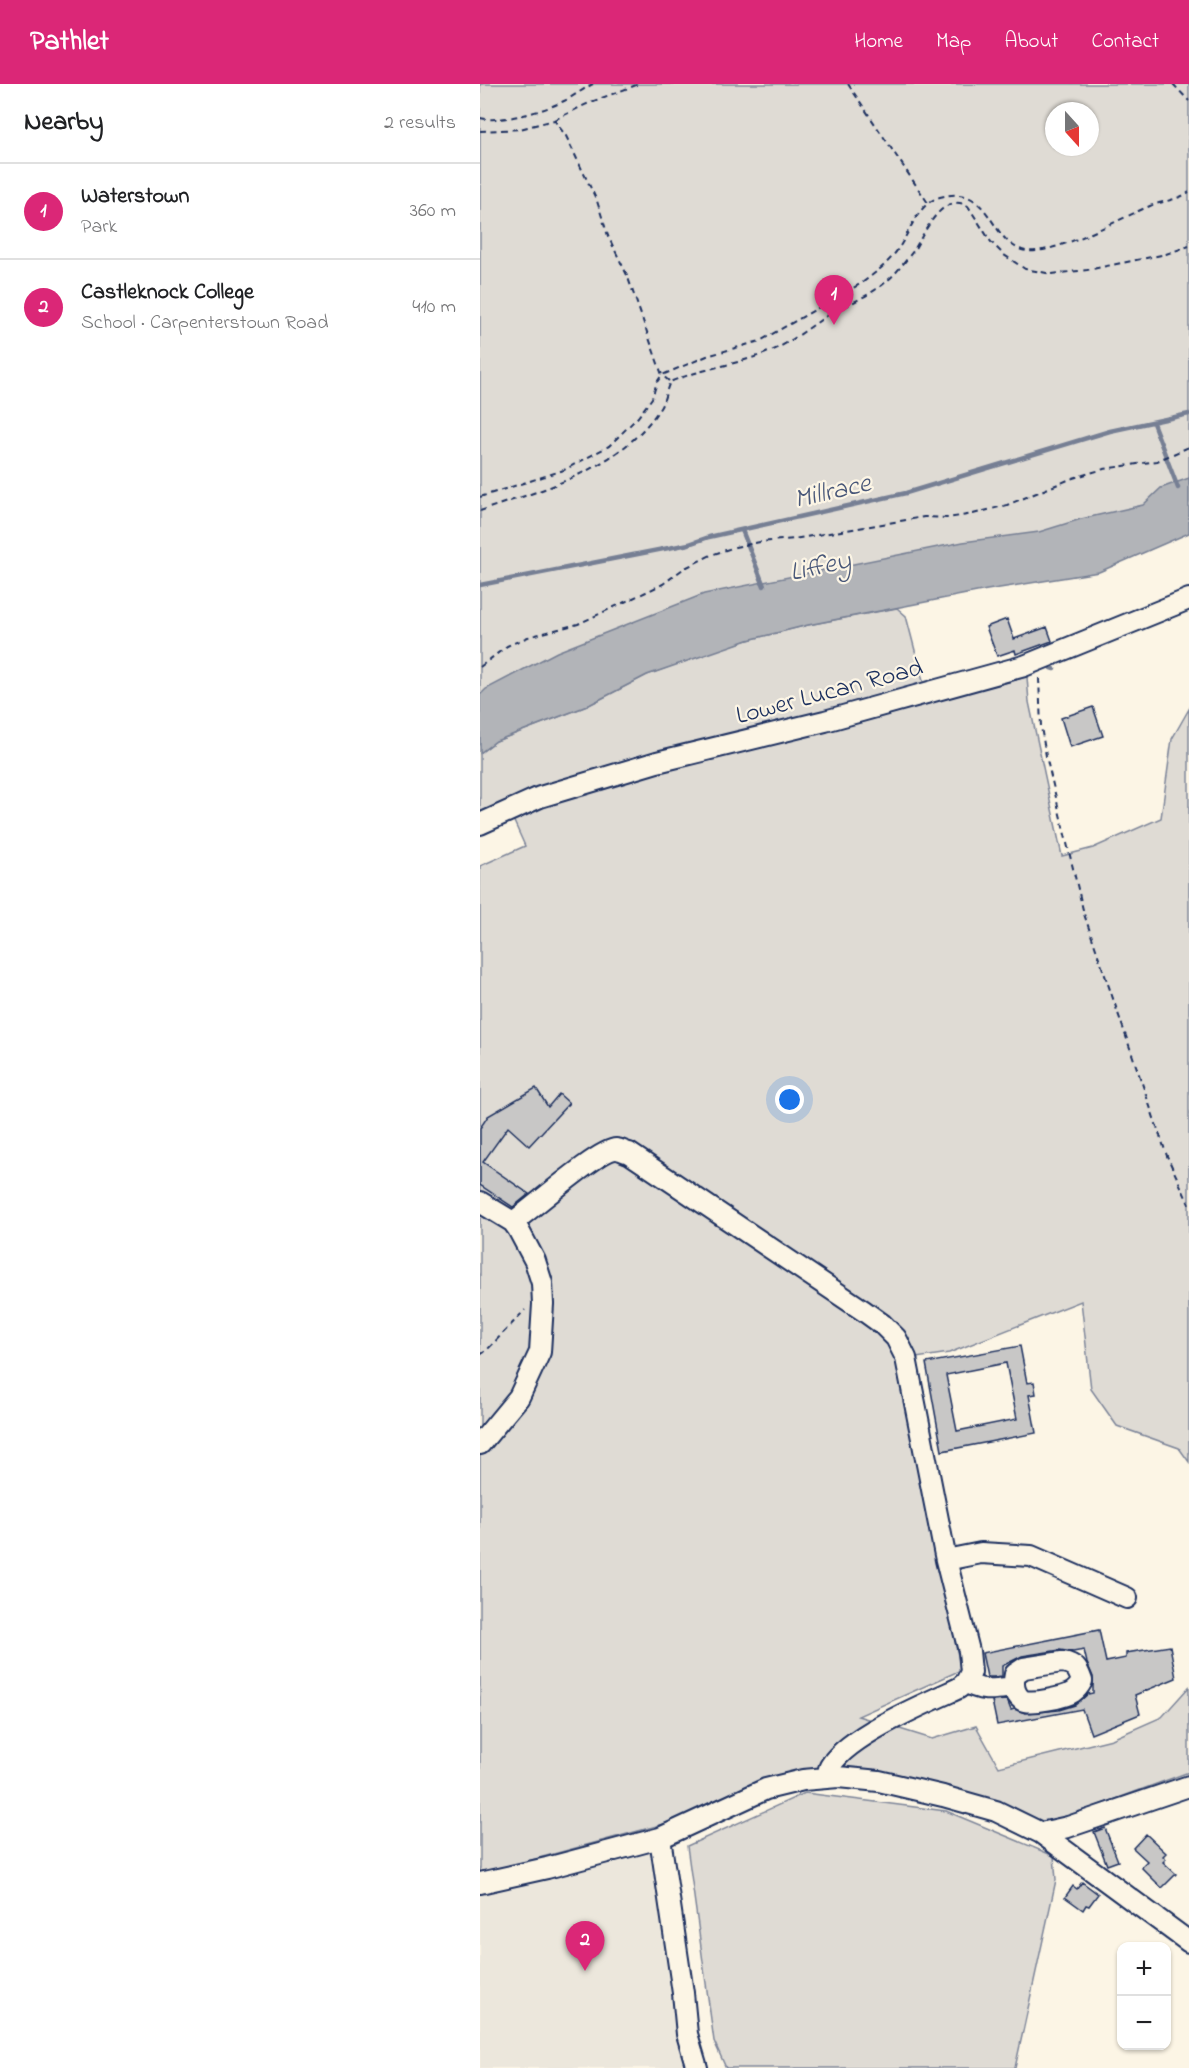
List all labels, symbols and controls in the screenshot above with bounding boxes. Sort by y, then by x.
text: Pathlet [30,22,109,63]
text: Home [854,27,903,57]
text: Map [936,27,971,57]
text: About [1004,27,1058,57]
text: Contact [1091,27,1159,57]
north arrow [1045,102,1099,156]
text: Nearby [24,104,103,142]
text: 2 results [384,109,456,138]
text: Waterstown [81,181,189,213]
text: 1 [40,197,47,226]
text: 360 m [410,197,456,226]
text: Park [81,213,117,242]
pin: 1 [814,276,854,325]
text: Castleknock College [81,277,254,309]
text: 2 [39,293,48,322]
text: 410 m [412,293,456,322]
text: School · Carpenterstown Road [81,309,328,338]
water label: Millrace [790,464,876,520]
water label: Liffey [786,542,856,593]
street label: Lower Lucan Road [732,650,928,736]
your location [775,1085,804,1114]
pin: 2 [566,1922,604,1971]
map controls [1117,1942,1171,2050]
button: + [1117,1942,1171,1996]
button: − [1117,1996,1171,2050]

